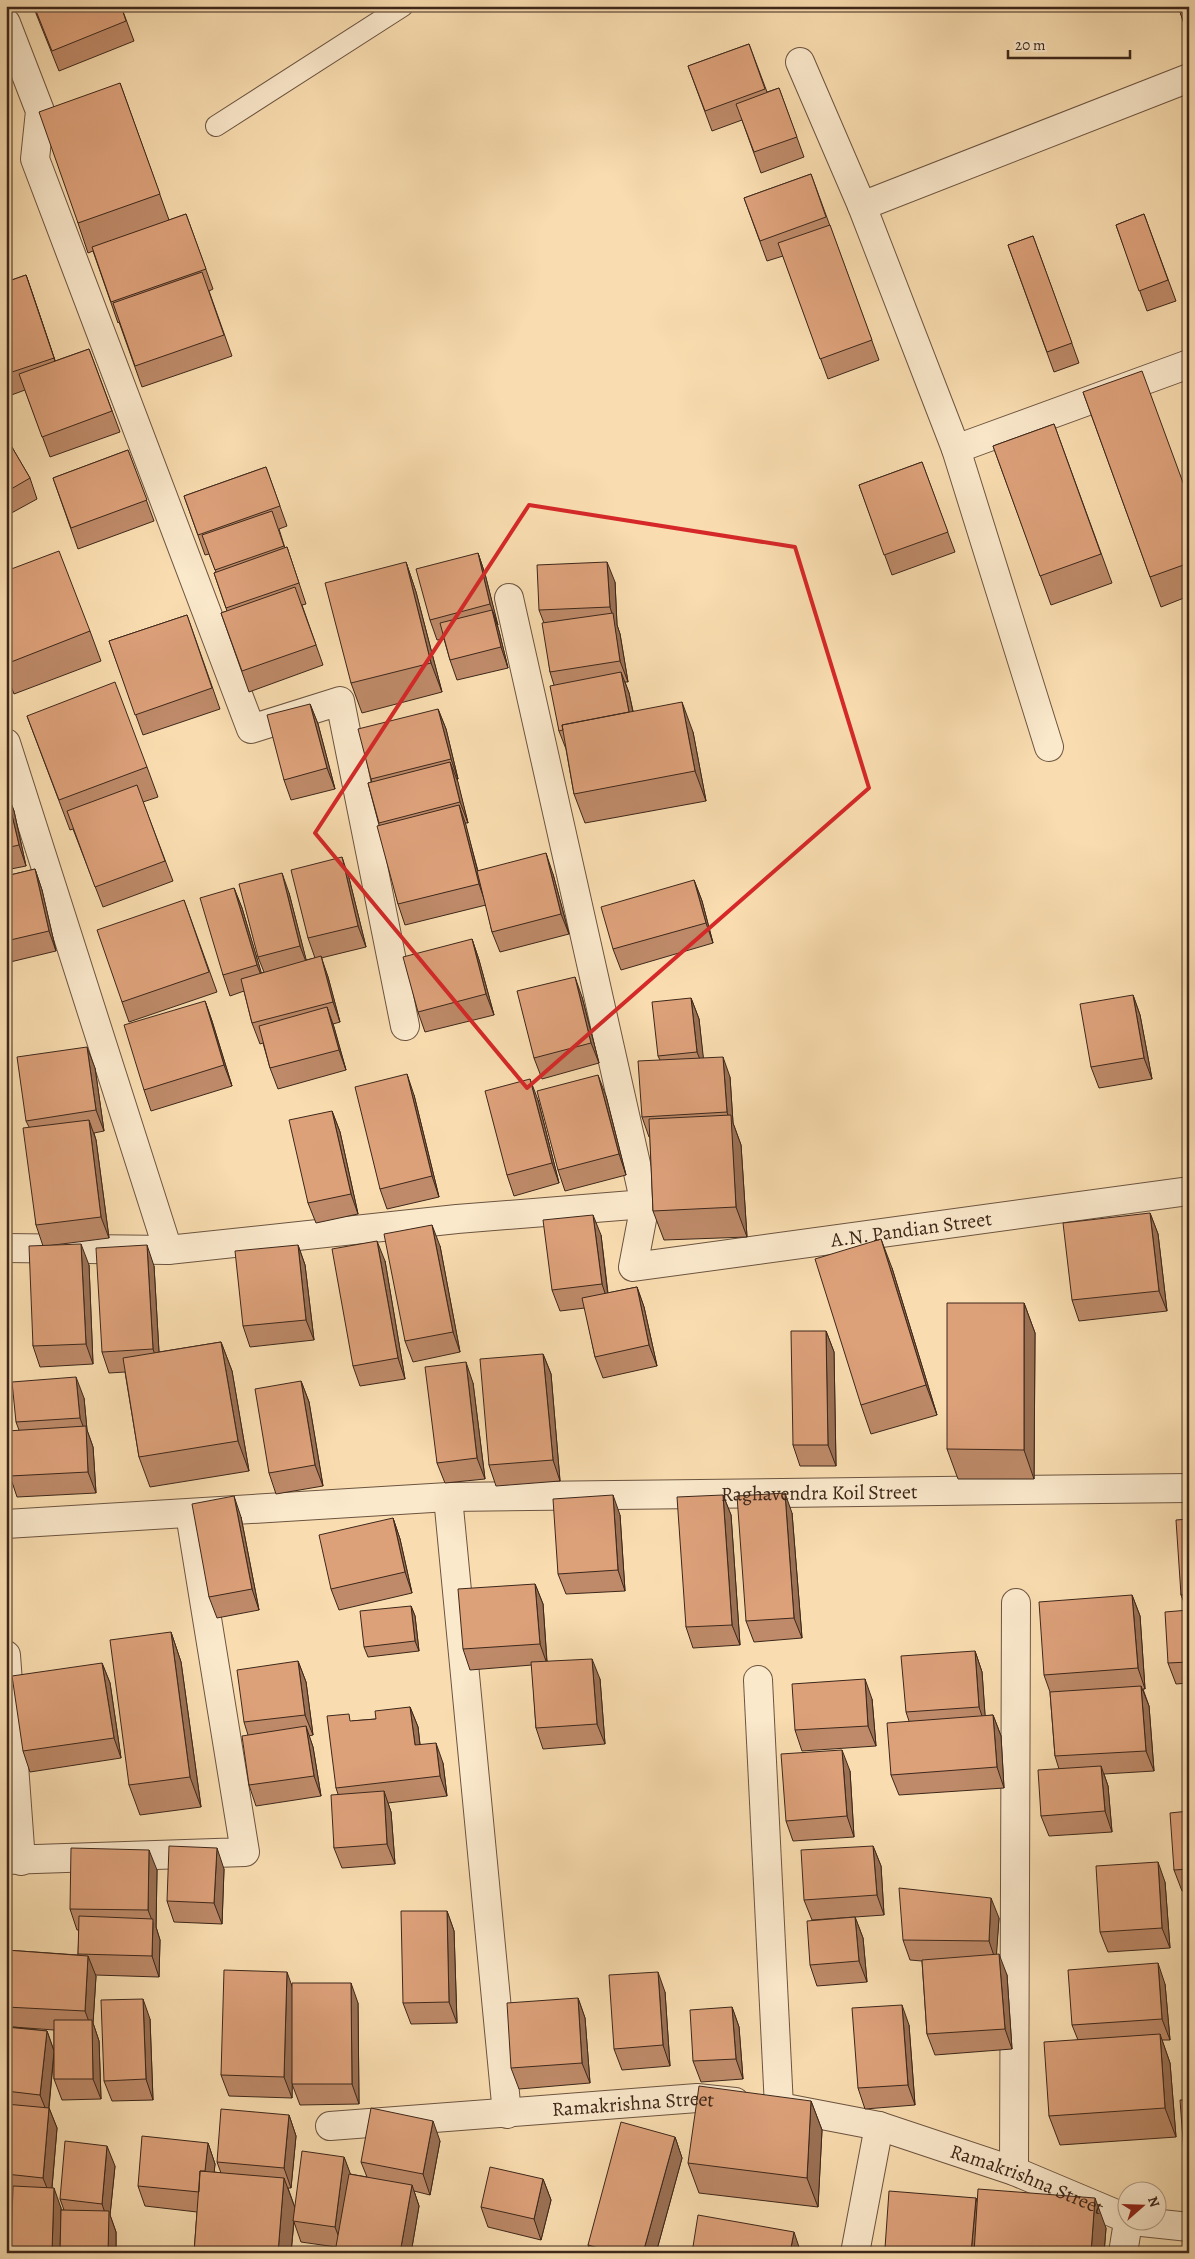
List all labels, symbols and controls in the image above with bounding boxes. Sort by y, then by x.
scale bar [1008,28,1130,60]
text: 20 m [1015,35,1046,55]
street label: A.N. Pandian Street [828,1205,994,1254]
street label: Raghavendra Koil Street [721,1478,918,1508]
street label: Ramakrishna Street [551,2085,716,2123]
street label: Ramakrishna Street [947,2138,1108,2221]
north arrow [1118,2182,1168,2232]
text: N [1143,2194,1164,2210]

